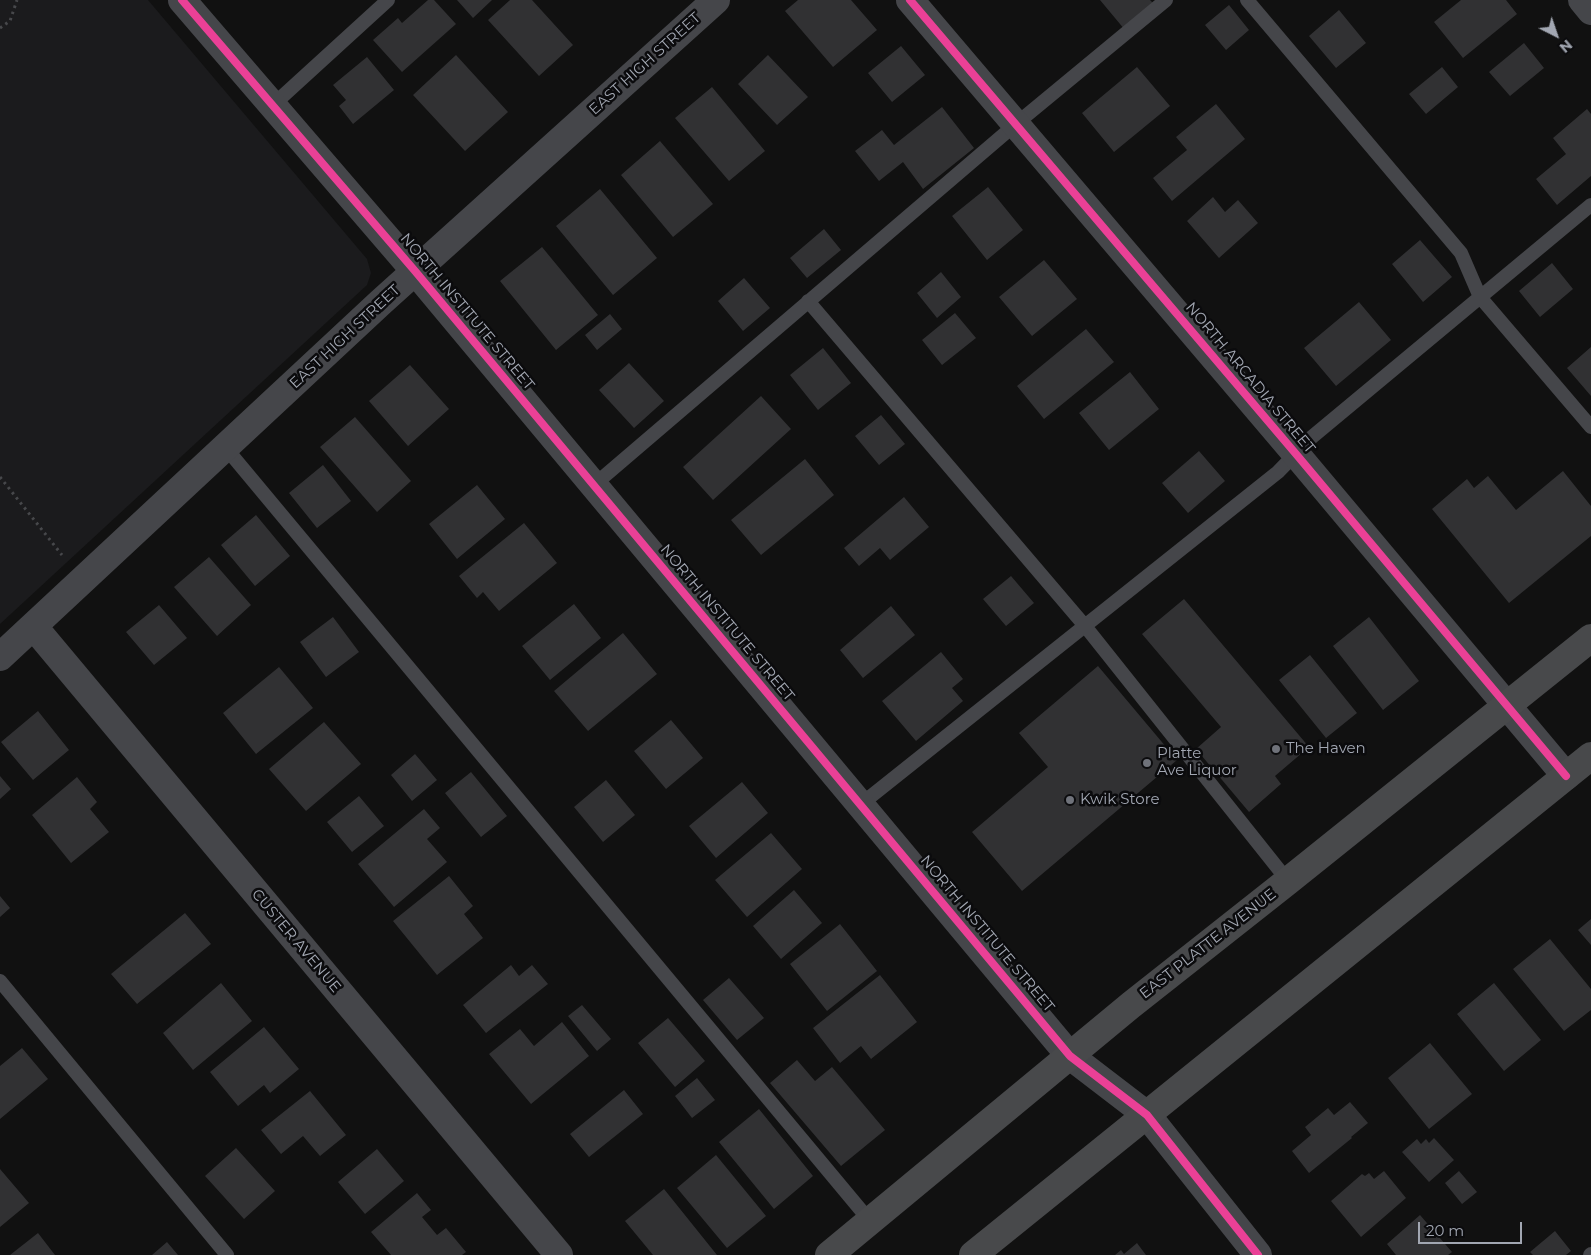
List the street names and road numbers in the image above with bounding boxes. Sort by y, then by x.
street label: EAST HIGH STREET [585,9,705,119]
street label: NORTH INSTITUTE STREET [396,230,538,394]
street label: EAST HIGH STREET [286,281,404,393]
street label: NORTH ARCADIA STREET [1181,299,1319,457]
street label: NORTH INSTITUTE STREET [656,541,798,705]
street label: NORTH INSTITUTE STREET [916,852,1058,1016]
street label: EAST PLATTE AVENUE [1136,885,1280,1003]
street label: CUSTER AVENUE [247,886,345,996]

